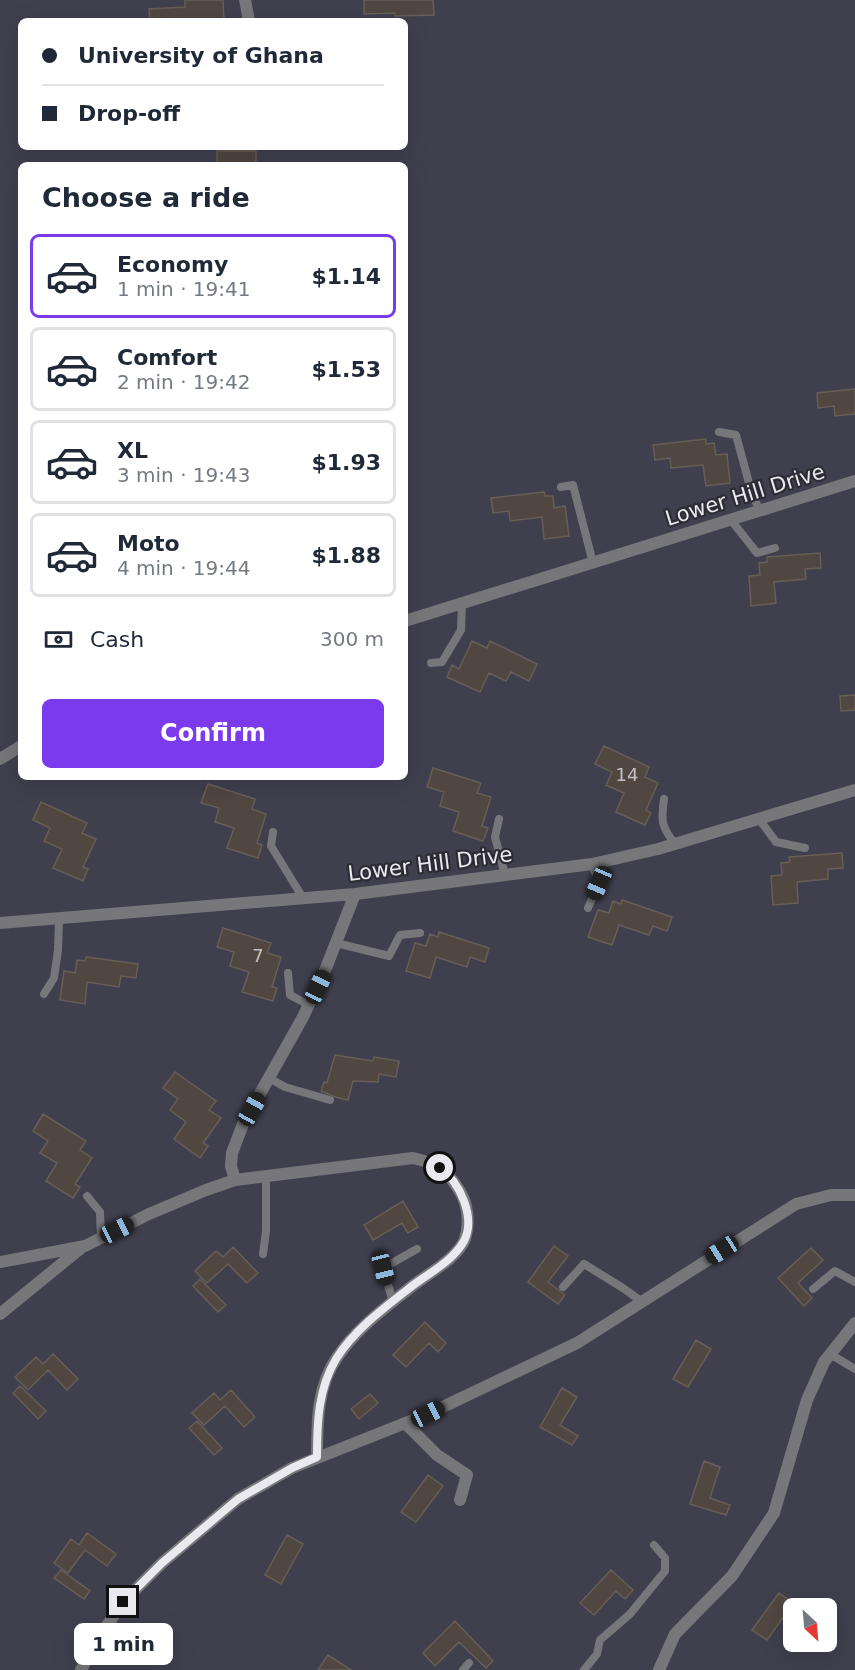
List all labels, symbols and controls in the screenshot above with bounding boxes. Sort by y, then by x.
text: University of Ghana [78,43,324,68]
text: Drop-off [78,101,180,126]
text: Choose a ride [42,182,250,213]
icon: car [45,249,99,303]
text: Economy [117,252,228,277]
text: $1.14 [311,264,381,289]
text: 1 min · 19:41 [117,277,251,301]
icon: car [45,342,99,396]
text: Comfort [117,345,217,370]
text: $1.53 [311,357,381,382]
text: 2 min · 19:42 [117,370,251,394]
icon: car [45,435,99,489]
text: XL [117,438,148,463]
text: $1.93 [311,450,381,475]
street label: Lower Hill Drive [662,459,828,531]
text: 3 min · 19:43 [117,463,251,487]
icon: car [45,528,99,582]
text: Moto [117,531,180,556]
text: $1.88 [311,543,381,568]
text: 4 min · 19:44 [117,556,251,580]
icon: cash [42,623,75,656]
text: Cash [90,627,144,652]
text: 300 m [320,627,384,651]
button: Confirm [42,699,384,768]
house number: 14 [616,764,638,785]
street label: Lower Hill Drive [346,842,514,886]
car [584,863,614,903]
house number: 7 [252,945,264,966]
car [302,967,334,1007]
car [235,1089,269,1129]
route start [426,1154,453,1181]
car [97,1214,137,1246]
car [702,1233,742,1267]
car [370,1248,396,1288]
car [408,1398,448,1430]
route end [109,1588,136,1615]
north arrow [783,1598,837,1652]
map controls [783,1598,837,1652]
callout: 1 min [74,1623,172,1665]
text: 1 min [92,1632,155,1656]

